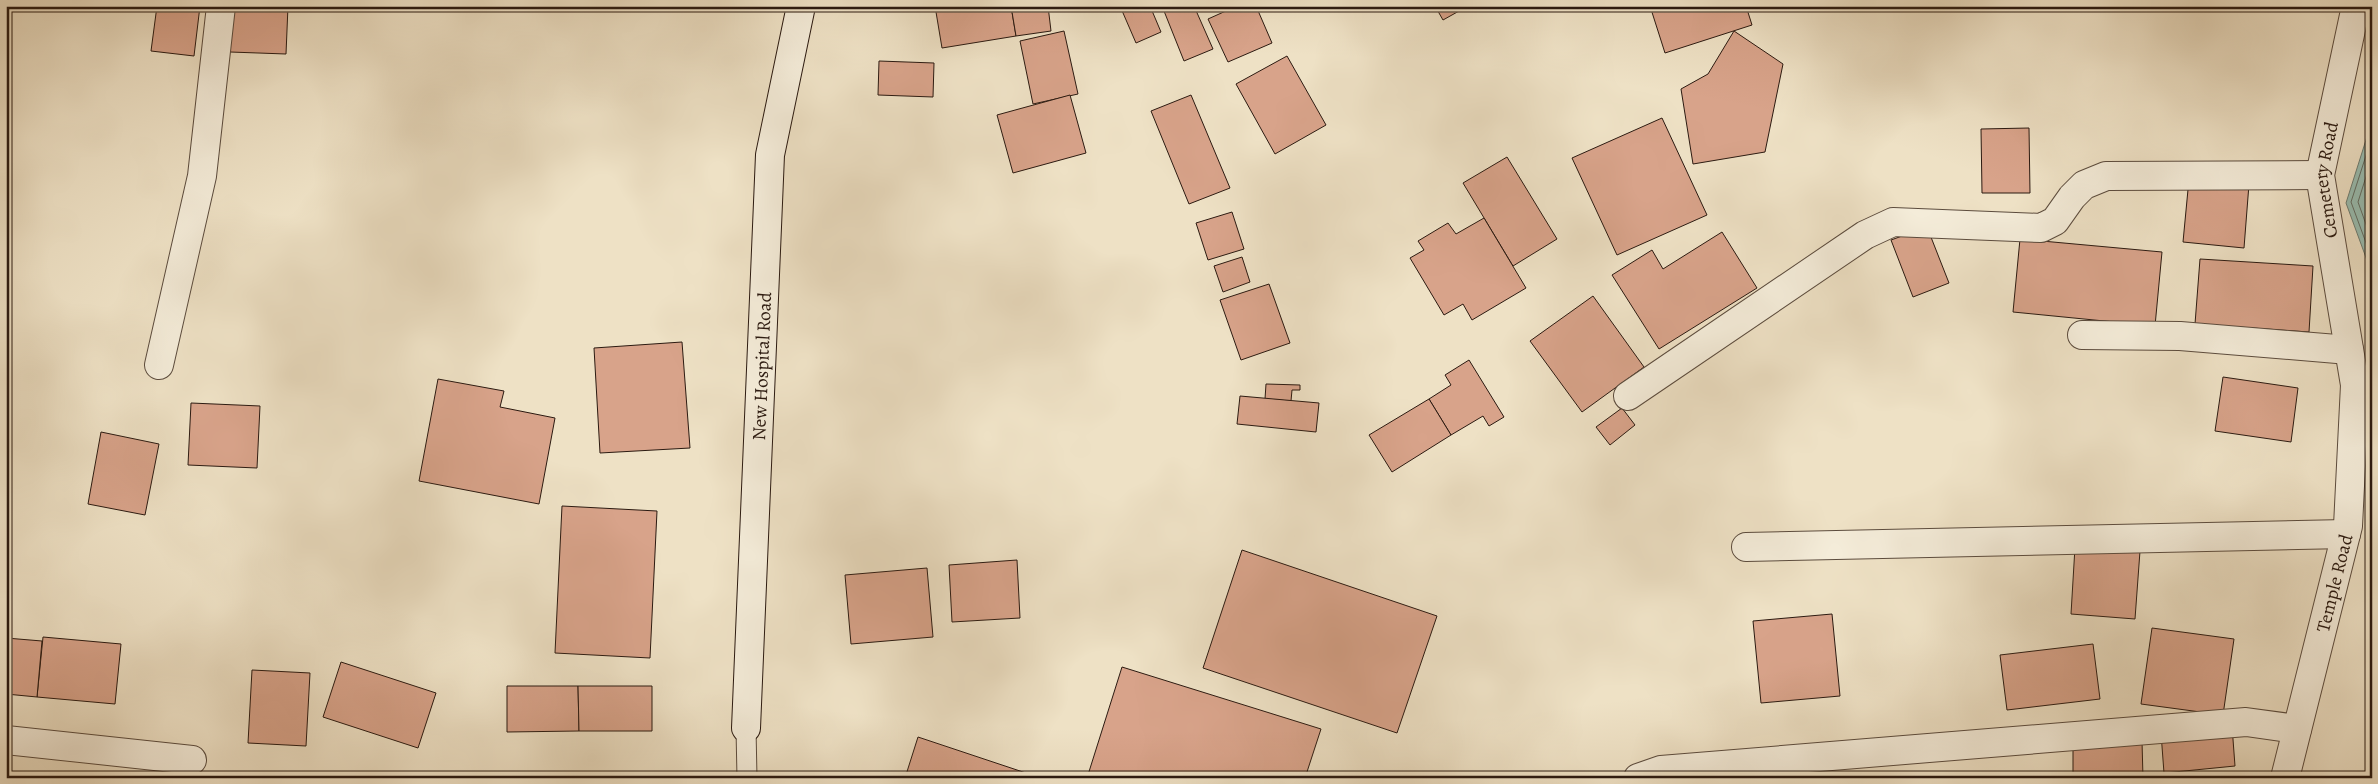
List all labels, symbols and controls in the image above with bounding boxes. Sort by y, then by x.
street label: Cemetery Road [2308,118,2345,240]
street label: New Hospital Road [746,291,778,441]
street label: Temple Road [2310,531,2360,635]

